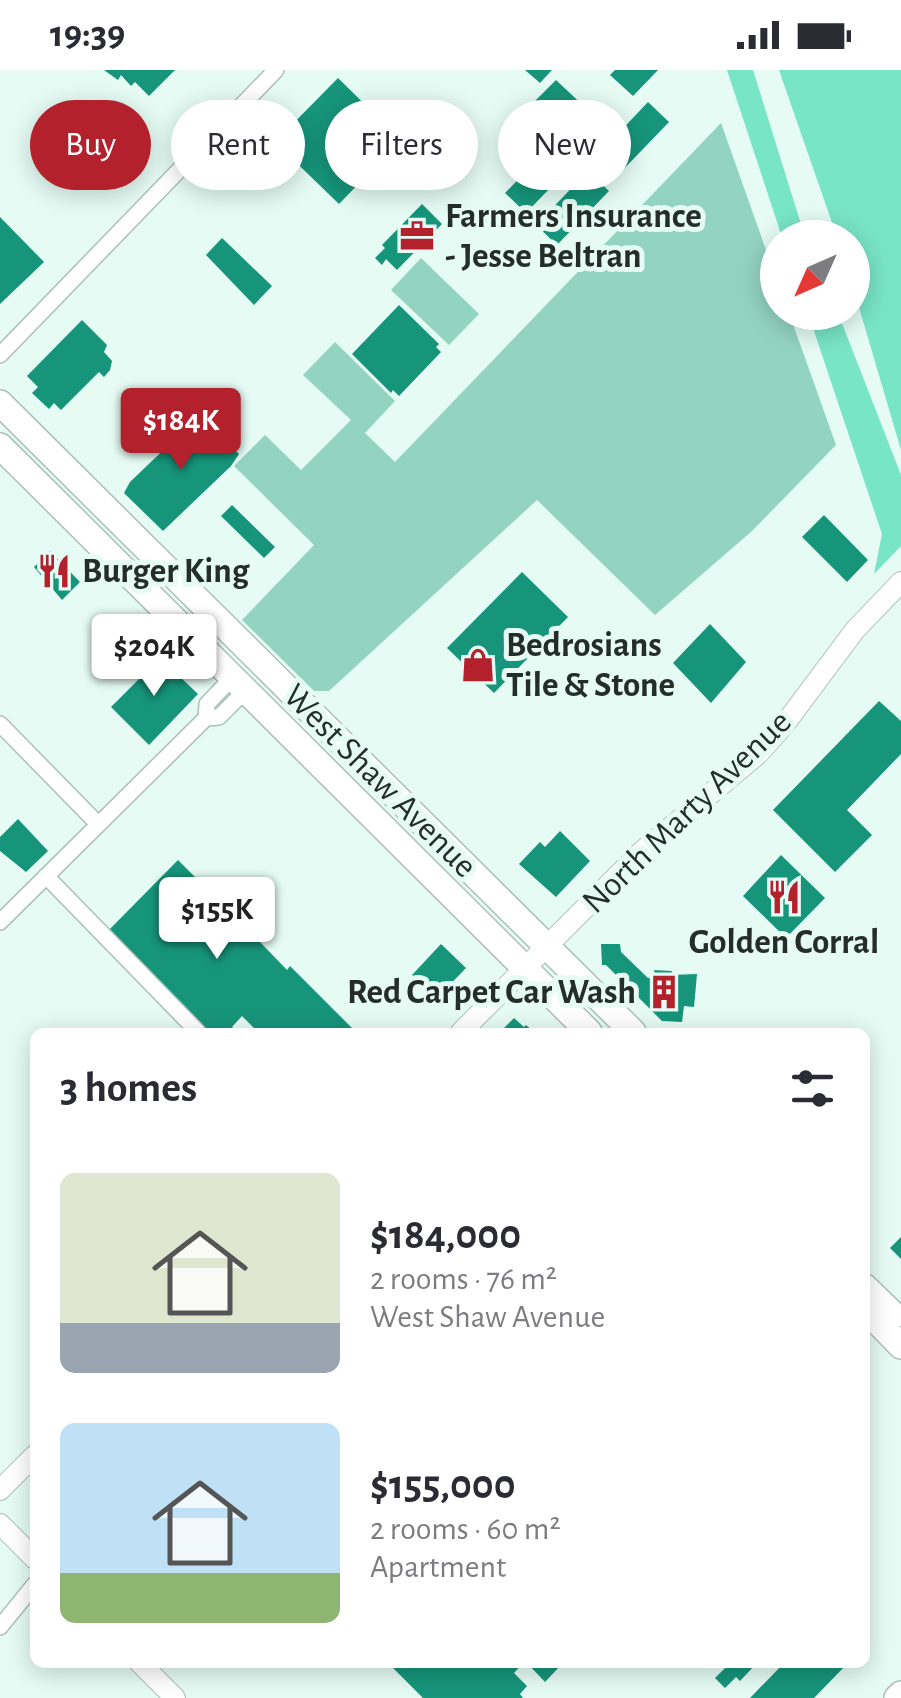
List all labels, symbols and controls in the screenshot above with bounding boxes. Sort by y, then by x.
text: 19:39 [50,16,125,54]
chip: Buy [30,100,151,190]
chip: Rent [171,100,305,190]
chip: Filters [325,100,478,190]
chip: New [498,100,631,190]
place label: Farmers Insurance - Jesse Beltran [445,199,702,274]
office icon: Farmers Insurance - Jesse Beltran [398,217,436,255]
north arrow [760,220,870,330]
map controls [760,220,870,330]
pin: $184K [111,388,251,473]
text: $184K [143,404,219,436]
restaurant icon: Burger King [35,552,73,590]
place label: Burger King [82,554,250,589]
pin: $204K [84,614,224,699]
place label: Bedrosians Tile & Stone [506,628,675,703]
text: $204K [114,630,194,662]
shop icon: Bedrosians Tile & Stone [459,646,497,684]
street label: West Shaw Avenue [277,678,483,884]
street label: North Marty Avenue [576,704,798,920]
pin: $155K [147,877,287,962]
restaurant icon: Golden Corral [765,878,803,916]
text: $155K [181,893,253,925]
place label: Golden Corral [689,925,879,960]
building icon: Red Carpet Car Wash [645,973,683,1011]
place label: Red Carpet Car Wash [347,975,636,1010]
icon: filters [785,1061,840,1116]
text: 3 homes [60,1067,197,1109]
icon: home [140,1213,260,1333]
text: $184,000 [370,1214,521,1256]
text: 2 rooms · 76 m² [370,1263,557,1295]
text: West Shaw Avenue [370,1301,605,1333]
icon: home [140,1463,260,1583]
text: $155,000 [370,1464,516,1506]
text: 2 rooms · 60 m² [370,1513,561,1545]
text: Apartment [370,1551,506,1583]

